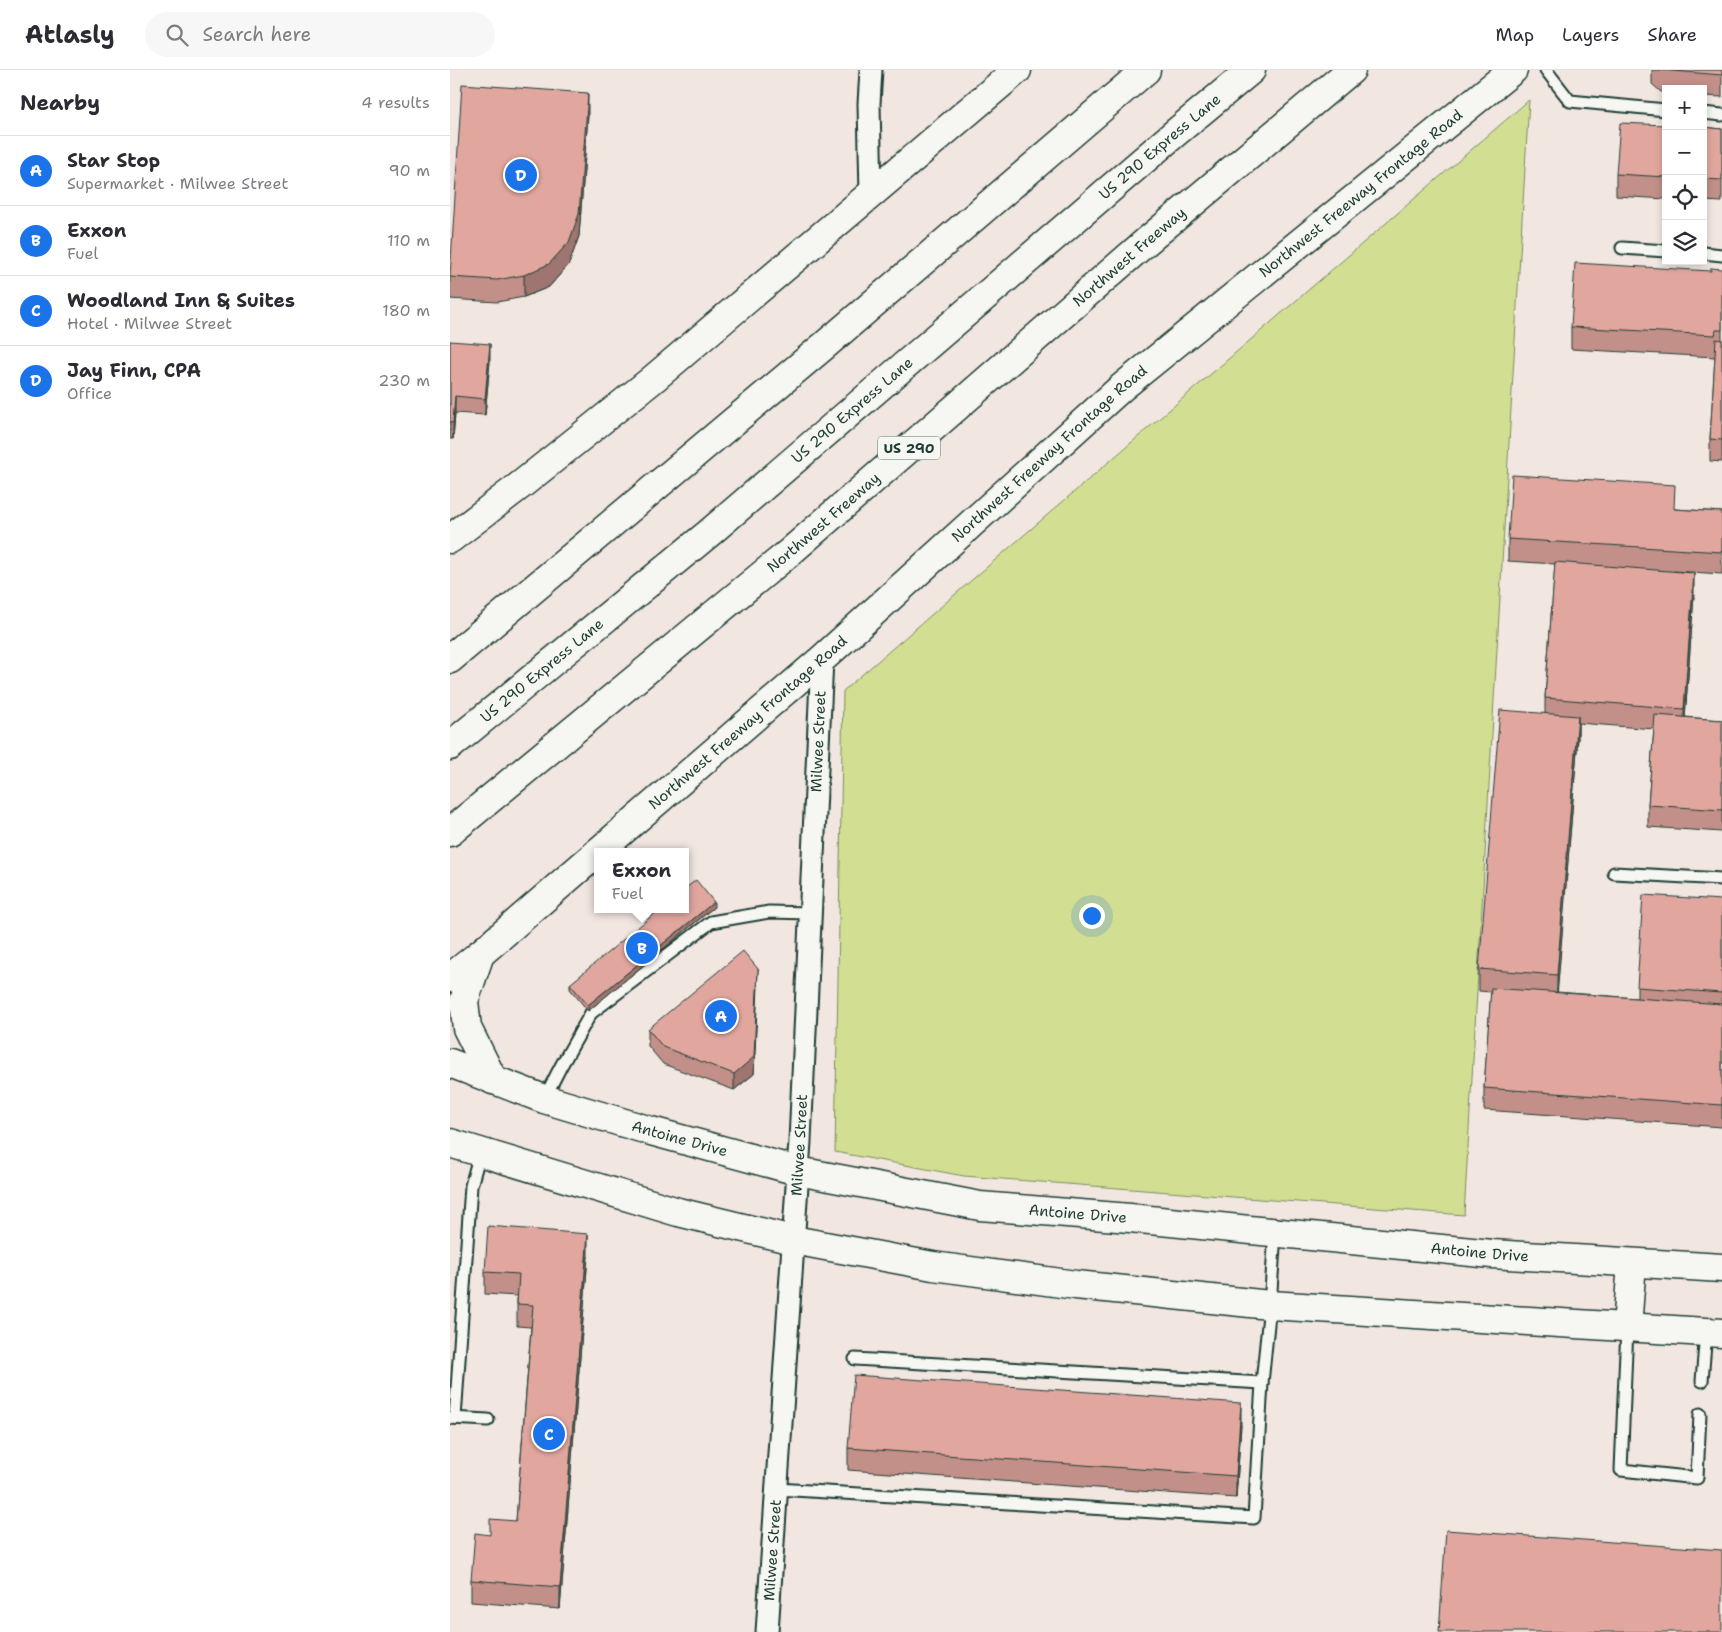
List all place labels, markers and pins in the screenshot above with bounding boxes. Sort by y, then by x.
pin: D [505,156,537,194]
pin: B [626,929,658,967]
pin: A [705,997,737,1035]
pin: C [533,1415,565,1453]

